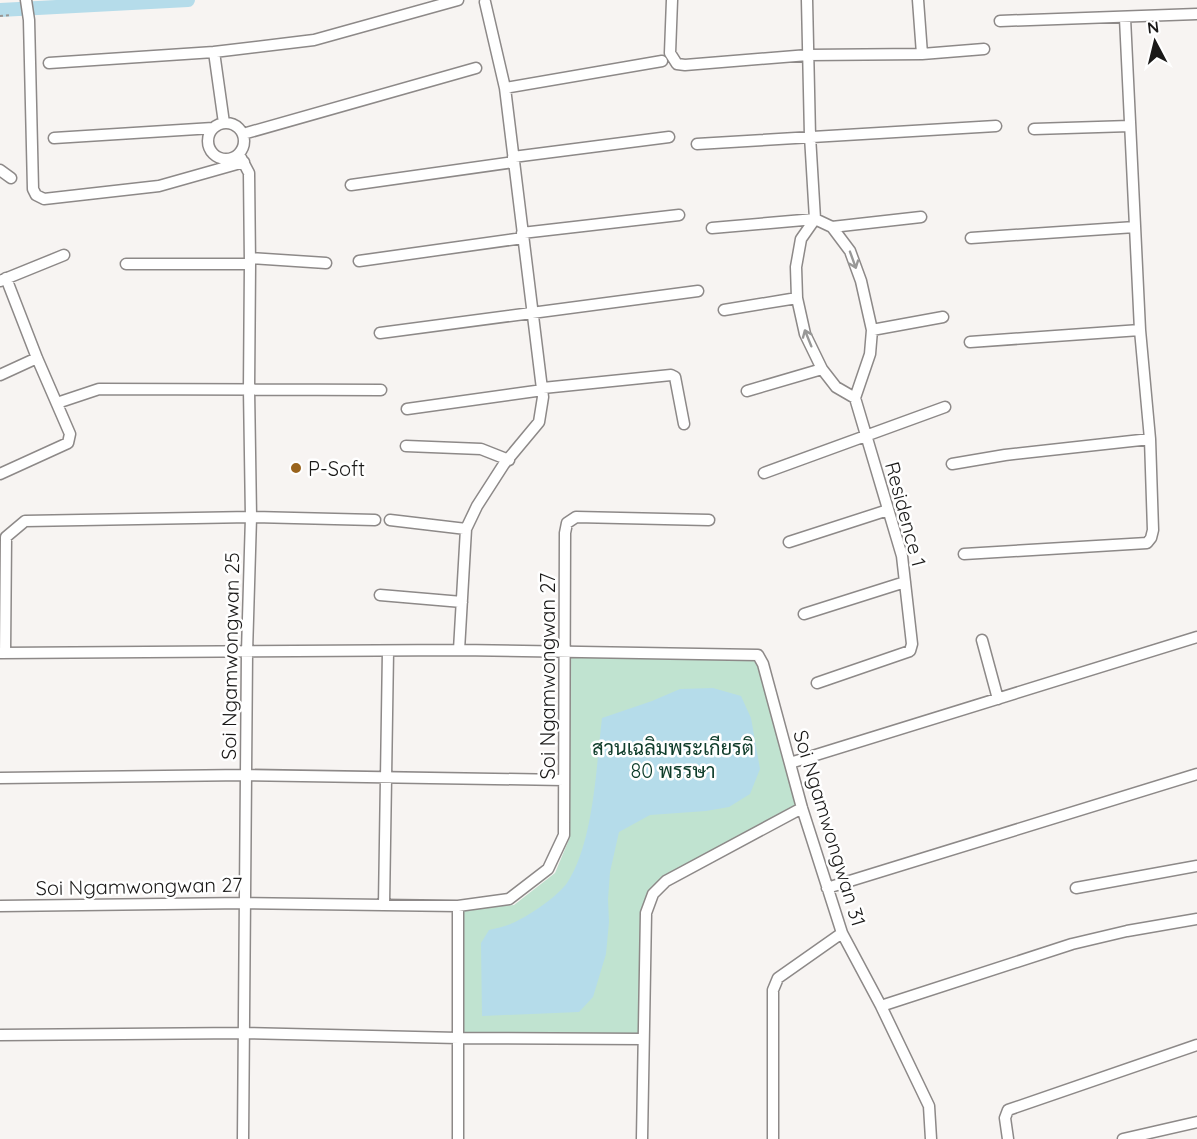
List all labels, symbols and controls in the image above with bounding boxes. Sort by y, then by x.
north arrow [1125,12,1185,72]
text: N [1146,16,1160,38]
one-way arrow [849,250,860,269]
one-way arrow [801,329,812,347]
place label: P-Soft [308,456,365,481]
street label: Residence 1 [880,459,932,569]
marker: P-Soft [289,461,303,475]
street label: Soi Ngamwongwan 25 [216,552,244,760]
street label: Soi Ngamwongwan 27 [535,573,560,779]
street label: Soi Ngamwongwan 31 [788,727,872,929]
park label: สวนเฉลิมพระเกียรติ 80 พรรษา [592,735,754,783]
street label: Soi Ngamwongwan 27 [35,872,243,900]

